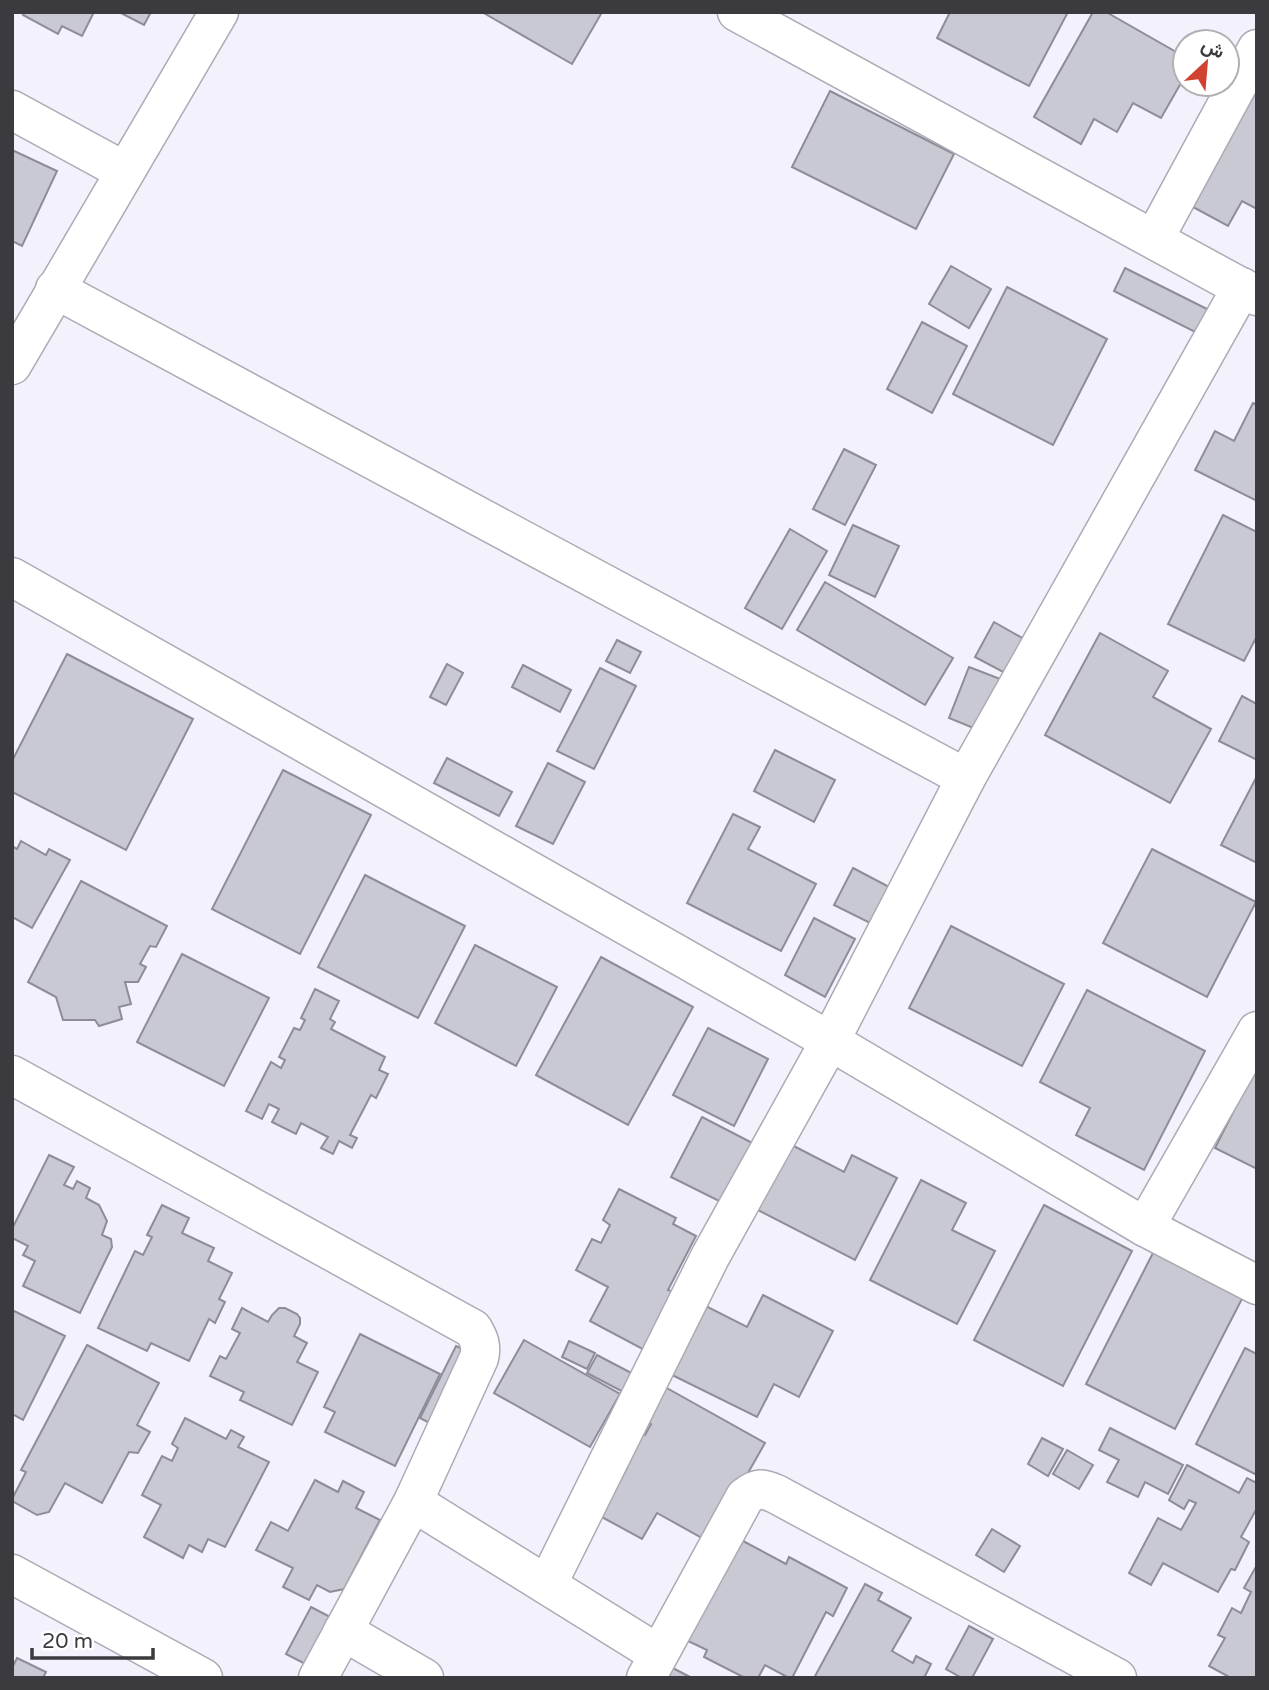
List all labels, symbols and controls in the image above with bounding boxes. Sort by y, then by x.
north arrow [1171,28,1241,98]
text: ش [1198,34,1228,64]
scale bar [32,1616,152,1660]
text: 20 m [42,1629,93,1654]

